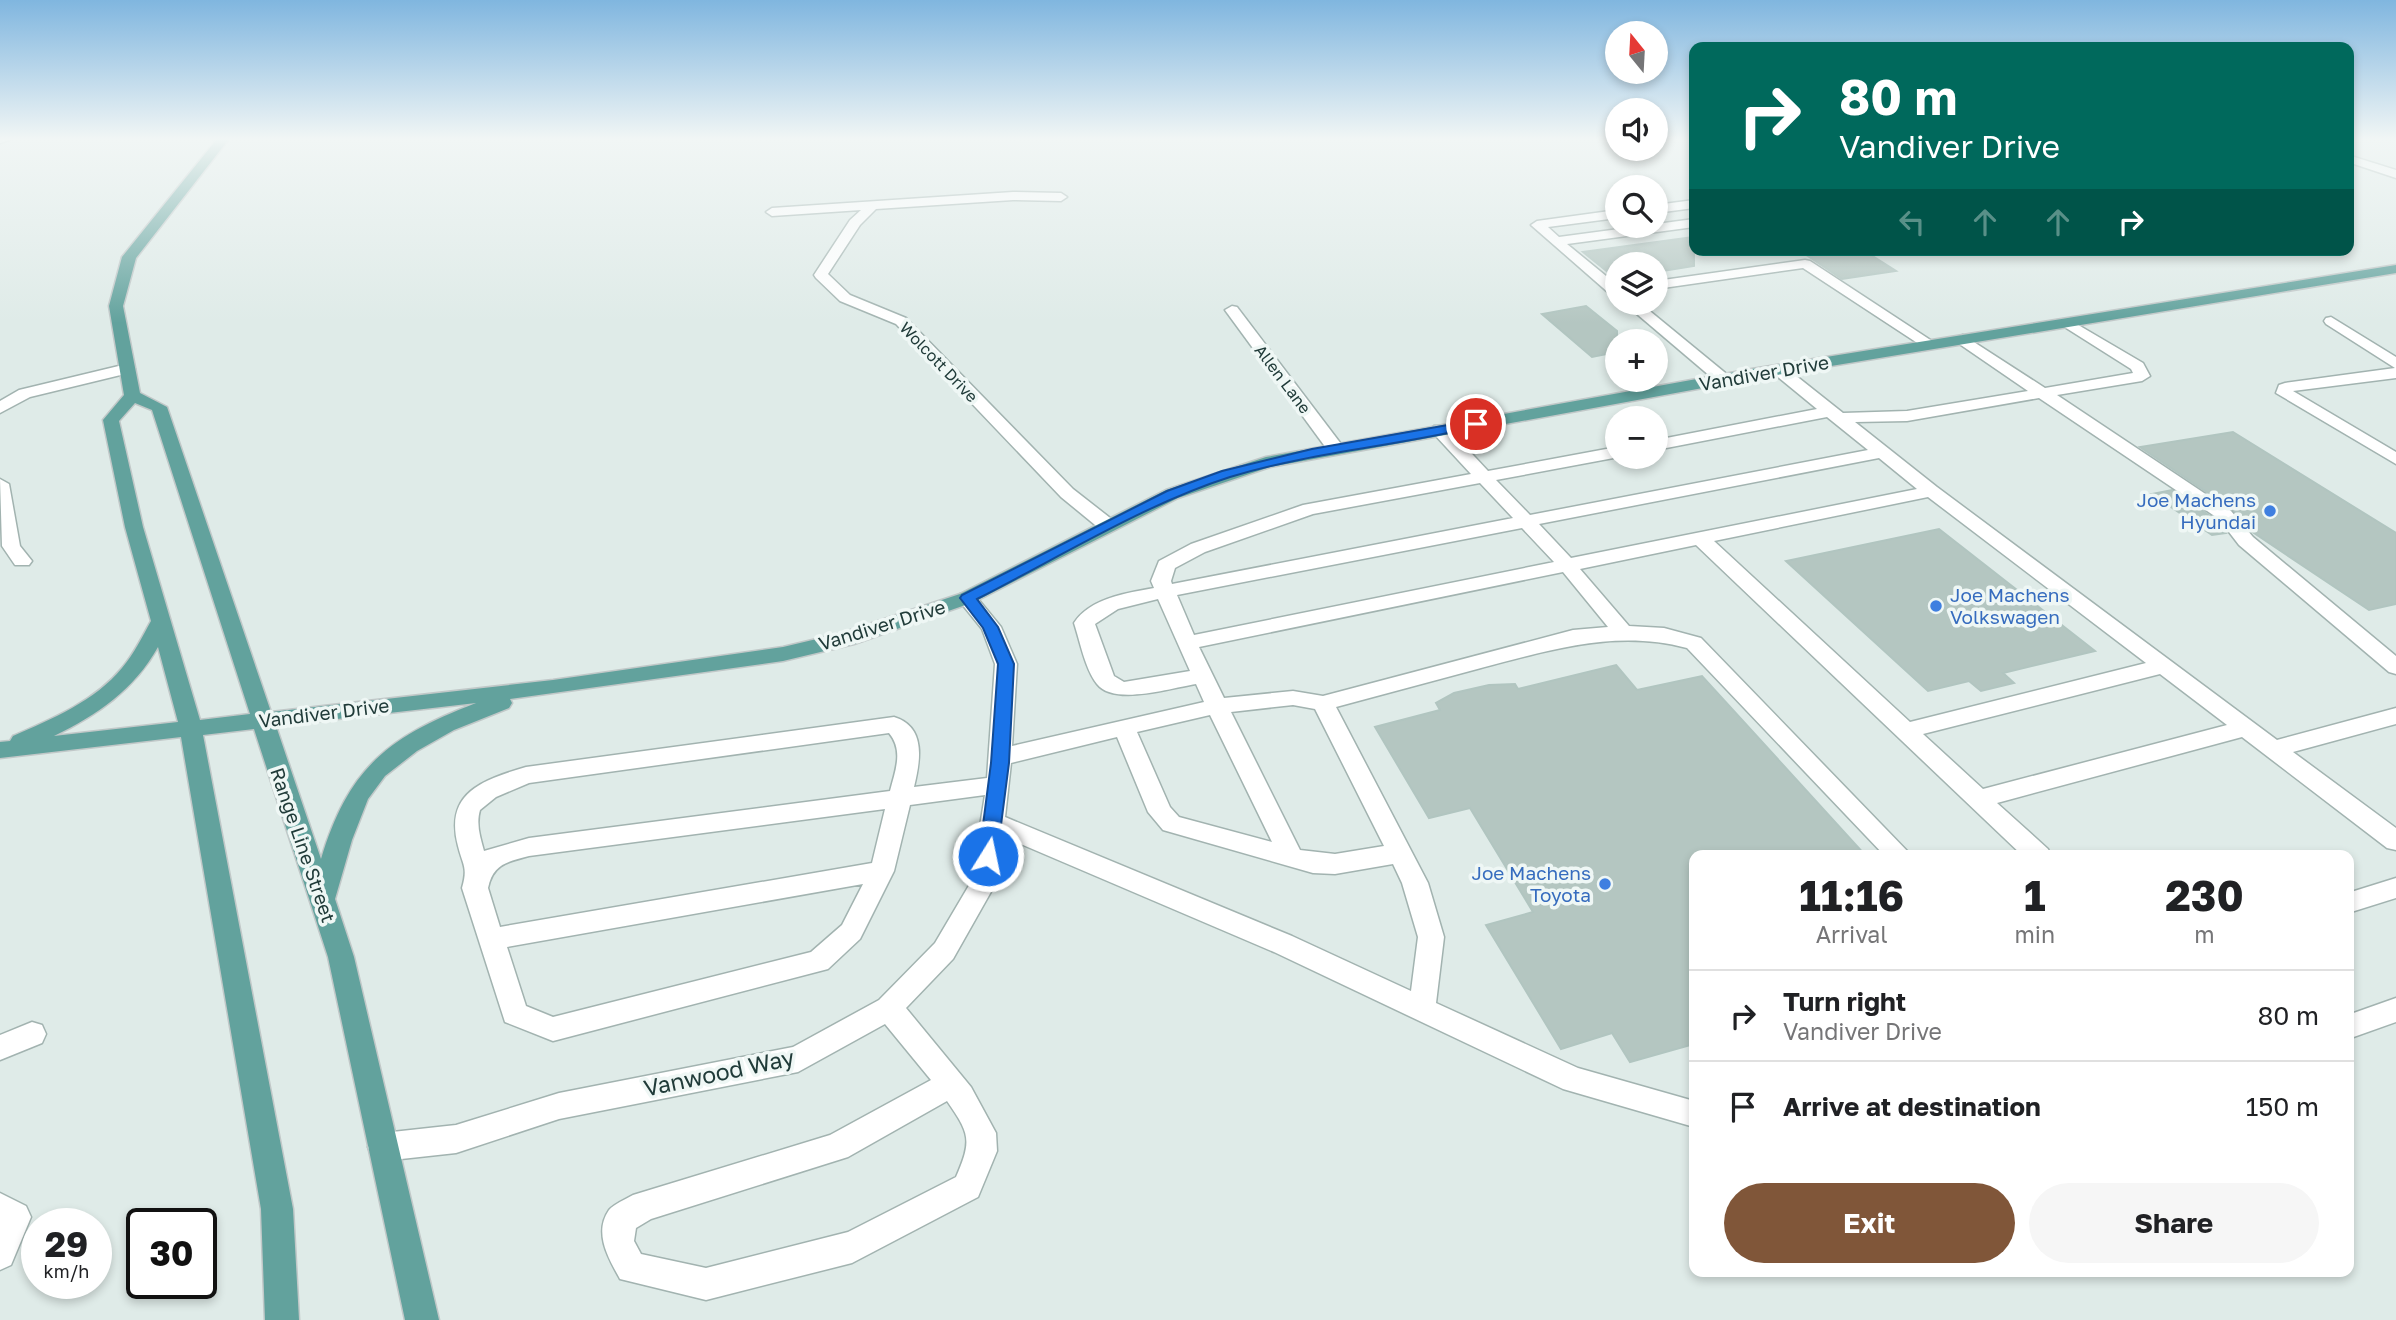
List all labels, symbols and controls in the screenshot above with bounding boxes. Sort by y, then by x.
north arrow [1605,21,1668,84]
map controls [1605,21,1668,469]
text: 80 m [1839,67,1957,126]
icon: right [1724,70,1815,161]
button: sound [1605,98,1668,161]
text: Vandiver Drive [1839,127,2060,165]
button: search [1605,175,1668,238]
icon: left [1893,203,1931,241]
icon: ahead [1966,203,2004,241]
icon: ahead [2039,203,2077,241]
icon: right [2112,203,2150,241]
button: layers [1605,252,1668,315]
street label: Wolcott Drive [896,318,982,406]
button: + [1605,329,1668,392]
street label: Allen Lane [1251,341,1315,417]
street label: Vandiver Drive [1697,350,1831,395]
pin [1446,394,1506,454]
icon: arrive [1457,405,1495,443]
button: − [1605,406,1668,469]
place label: Joe Machens Hyundai [2136,488,2256,533]
marker: Joe Machens Hyundai [2262,503,2278,519]
place label: Joe Machens Volkswagen [1950,583,2070,628]
street label: Vandiver Drive [816,594,948,655]
marker: Joe Machens Volkswagen [1928,598,1944,614]
street label: Vandiver Drive [257,693,391,732]
street label: Range Line Street [266,764,341,925]
position arrow [951,819,1025,893]
place label: Joe Machens Toyota [1471,861,1591,906]
text: 11:16 [1799,870,1904,920]
text: 1 [2024,870,2046,920]
text: 230 [2165,870,2244,920]
marker: Joe Machens Toyota [1597,876,1613,892]
text: Arrival [1816,920,1888,948]
text: min [2014,920,2055,948]
text: m [2194,920,2215,948]
text: Turn right [1783,986,1906,1017]
icon: right [1724,997,1762,1035]
text: 80 m [2258,1000,2319,1031]
text: Vandiver Drive [1783,1017,1942,1045]
street label: Vanwood Way [641,1042,797,1102]
icon: arrive [1724,1088,1762,1126]
text: Arrive at destination [1783,1091,2041,1122]
text: 150 m [2246,1091,2319,1122]
button: Exit [1724,1183,2015,1263]
button: Share [2029,1183,2319,1263]
speed limit sign: 30 [126,1208,217,1299]
text: 29 [45,1223,88,1265]
text: km/h [44,1260,89,1282]

